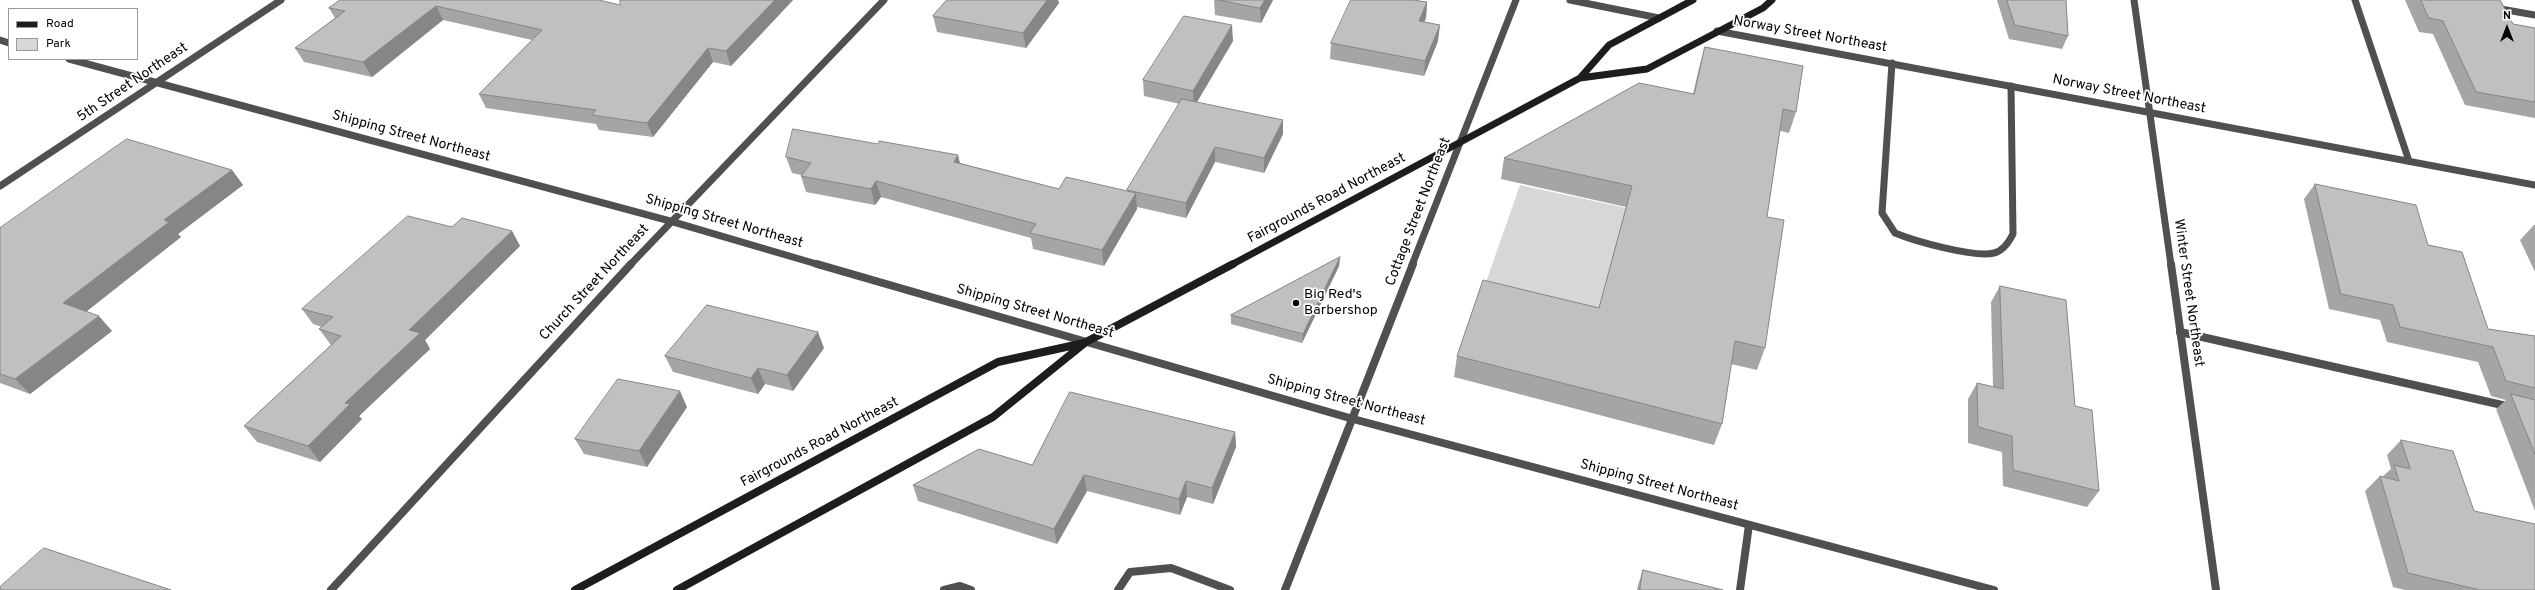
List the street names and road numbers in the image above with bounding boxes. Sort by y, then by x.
street label: Norway Street Northeast [1732,13,1888,57]
street label: 5th Street Northeast [75,40,191,126]
street label: Norway Street Northeast [2051,72,2207,118]
street label: Shipping Street Northeast [330,108,492,166]
street label: Cottage Street Northeast [1383,135,1455,289]
street label: Fairgrounds Road Northeast [1245,150,1409,248]
street label: Shipping Street Northeast [643,191,805,253]
street label: Winter Street Northeast [2169,218,2207,368]
street label: Church Street Northeast [537,221,653,345]
street label: Shipping Street Northeast [954,281,1116,343]
street label: Shipping Street Northeast [1265,372,1427,430]
street label: Fairgrounds Road Northeast [738,394,902,492]
street label: Shipping Street Northeast [1578,457,1740,515]

